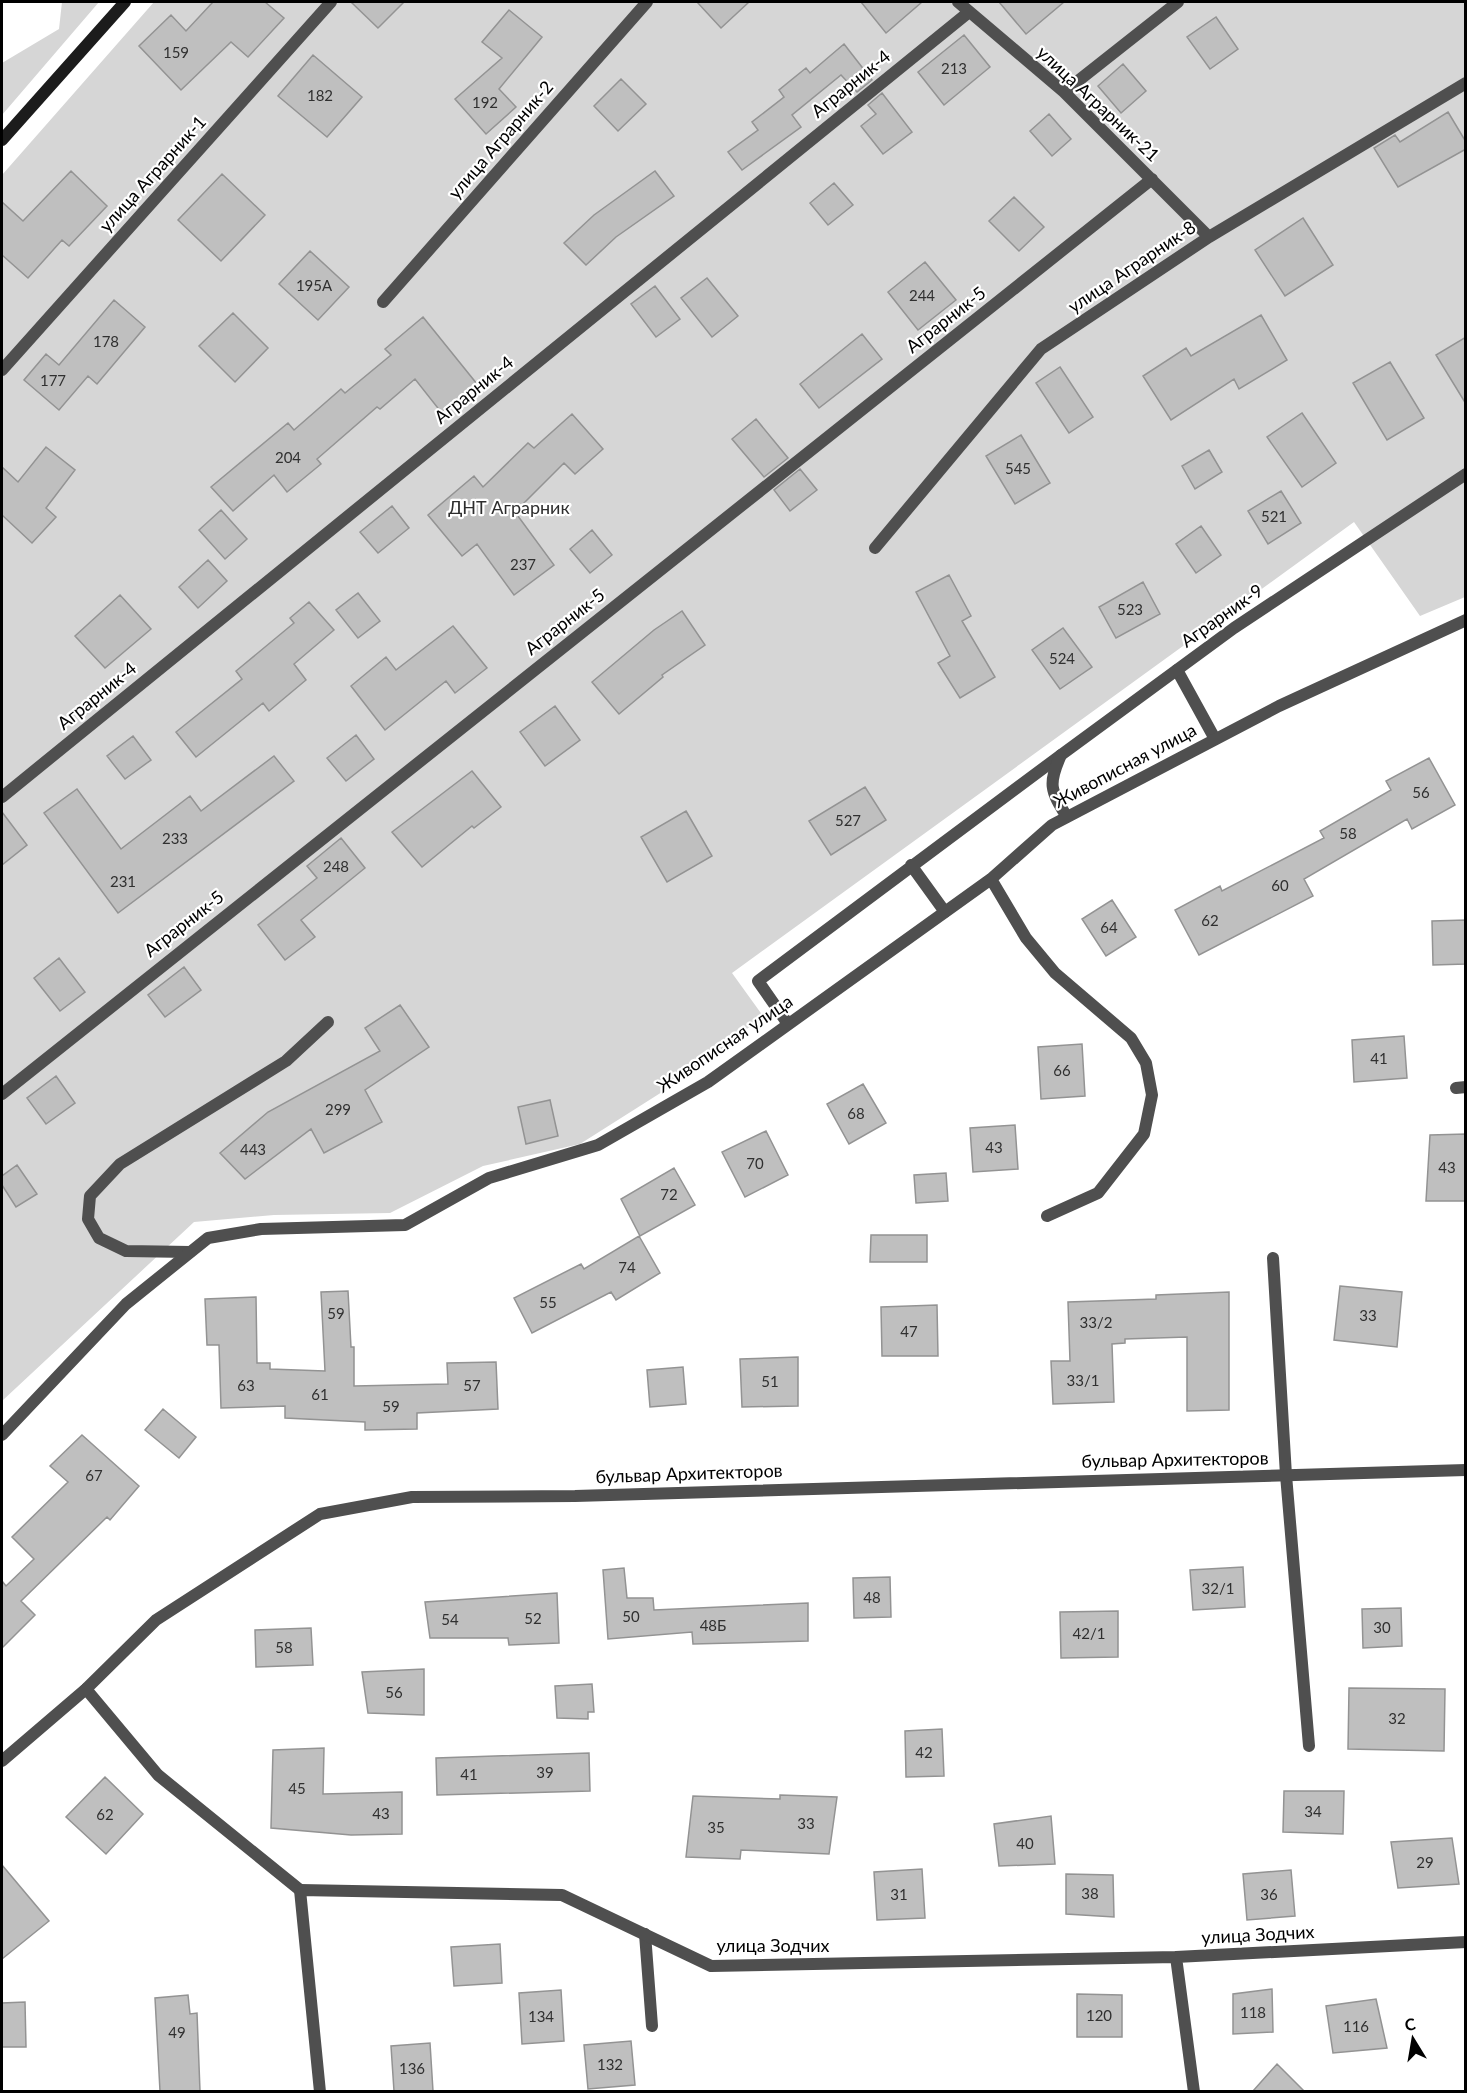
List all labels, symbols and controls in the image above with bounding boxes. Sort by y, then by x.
street label: улица Аграрник-21 [1033,41,1165,166]
house number: 159 [163,43,189,61]
street label: Аграрник-4 [806,45,894,122]
house number: 213 [941,59,967,77]
street label: улица Аграрник-2 [443,76,557,203]
house number: 182 [307,86,333,104]
house number: 192 [472,93,498,111]
street label: улица Аграрник-1 [94,111,210,236]
street label: улица Аграрник-8 [1064,215,1199,317]
house number: 195А [296,276,333,294]
street label: Аграрник-5 [901,281,990,357]
house number: 244 [909,286,935,304]
house number: 178 [93,332,119,350]
street label: Аграрник-4 [429,351,517,428]
house number: 177 [40,371,66,389]
house number: 204 [275,448,301,466]
house number: 545 [1005,459,1031,477]
park label: ДНТ Аграрник [448,496,570,518]
house number: 521 [1261,507,1287,525]
house number: 237 [510,555,536,573]
street label: Аграрник-9 [1176,579,1267,652]
street label: Аграрник-5 [520,583,609,659]
house number: 523 [1117,600,1143,618]
house number: 524 [1049,649,1075,667]
street label: Аграрник-4 [52,657,140,734]
street label: Живописная улица [1049,718,1200,812]
house number: 56 [1412,783,1430,801]
house number: 527 [835,811,861,829]
house number: 58 [1339,824,1357,842]
house number: 233 [162,829,188,847]
house number: 248 [323,857,349,875]
house number: 231 [110,872,136,890]
house number: 60 [1271,876,1289,894]
street label: Аграрник-5 [139,885,228,961]
house number: 62 [1201,911,1219,929]
house number: 64 [1100,918,1118,936]
street label: Живописная улица [652,990,796,1097]
house number: 41 [1370,1049,1388,1067]
house number: 66 [1053,1061,1071,1079]
house number: 299 [325,1100,351,1118]
house number: 68 [847,1104,865,1122]
house number: 43 [985,1138,1003,1156]
house number: 443 [240,1140,266,1158]
house number: 70 [746,1154,764,1172]
house number: 43 [1438,1158,1456,1176]
house number: 72 [660,1185,678,1203]
house number: 74 [618,1258,636,1276]
house number: 55 [539,1293,557,1311]
house number: 59 [327,1304,345,1322]
house number: 33 [1359,1306,1377,1324]
house number: 33/2 [1080,1313,1112,1331]
house number: 47 [900,1322,918,1340]
house number: 33/1 [1067,1371,1099,1389]
house number: 51 [761,1372,779,1390]
house number: 63 [237,1376,255,1394]
house number: 57 [463,1376,481,1394]
house number: 61 [311,1385,329,1403]
house number: 59 [382,1397,400,1415]
street label: бульвар Архитекторов [1081,1446,1269,1472]
street label: бульвар Архитекторов [595,1459,783,1487]
house number: 67 [85,1466,103,1484]
house number: 32/1 [1202,1579,1234,1597]
house number: 48 [863,1588,881,1606]
house number: 50 [622,1607,640,1625]
house number: 52 [524,1609,542,1627]
house number: 54 [441,1610,459,1628]
house number: 48Б [700,1616,726,1634]
house number: 30 [1373,1618,1391,1636]
house number: 42/1 [1073,1624,1105,1642]
house number: 58 [275,1638,293,1656]
house number: 56 [385,1683,403,1701]
house number: 32 [1388,1709,1406,1727]
house number: 42 [915,1743,933,1761]
house number: 39 [536,1763,554,1781]
house number: 41 [460,1765,478,1783]
house number: 45 [288,1779,306,1797]
house number: 34 [1304,1802,1322,1820]
house number: 43 [372,1804,390,1822]
house number: 62 [96,1805,114,1823]
house number: 33 [797,1814,815,1832]
house number: 35 [707,1818,725,1836]
house number: 40 [1016,1834,1034,1852]
house number: 29 [1416,1853,1434,1871]
house number: 38 [1081,1884,1099,1902]
house number: 31 [890,1885,908,1903]
house number: 36 [1260,1885,1278,1903]
street label: улица Зодчих [1201,1920,1315,1948]
street label: улица Зодчих [716,1934,830,1956]
house number: 118 [1240,2003,1266,2021]
house number: 120 [1086,2006,1112,2024]
house number: 134 [528,2007,554,2025]
north arrow [1383,2009,1443,2069]
text: С [1403,2013,1417,2034]
house number: 116 [1343,2017,1369,2035]
house number: 49 [168,2023,186,2041]
house number: 132 [597,2055,623,2073]
house number: 136 [399,2059,425,2077]

